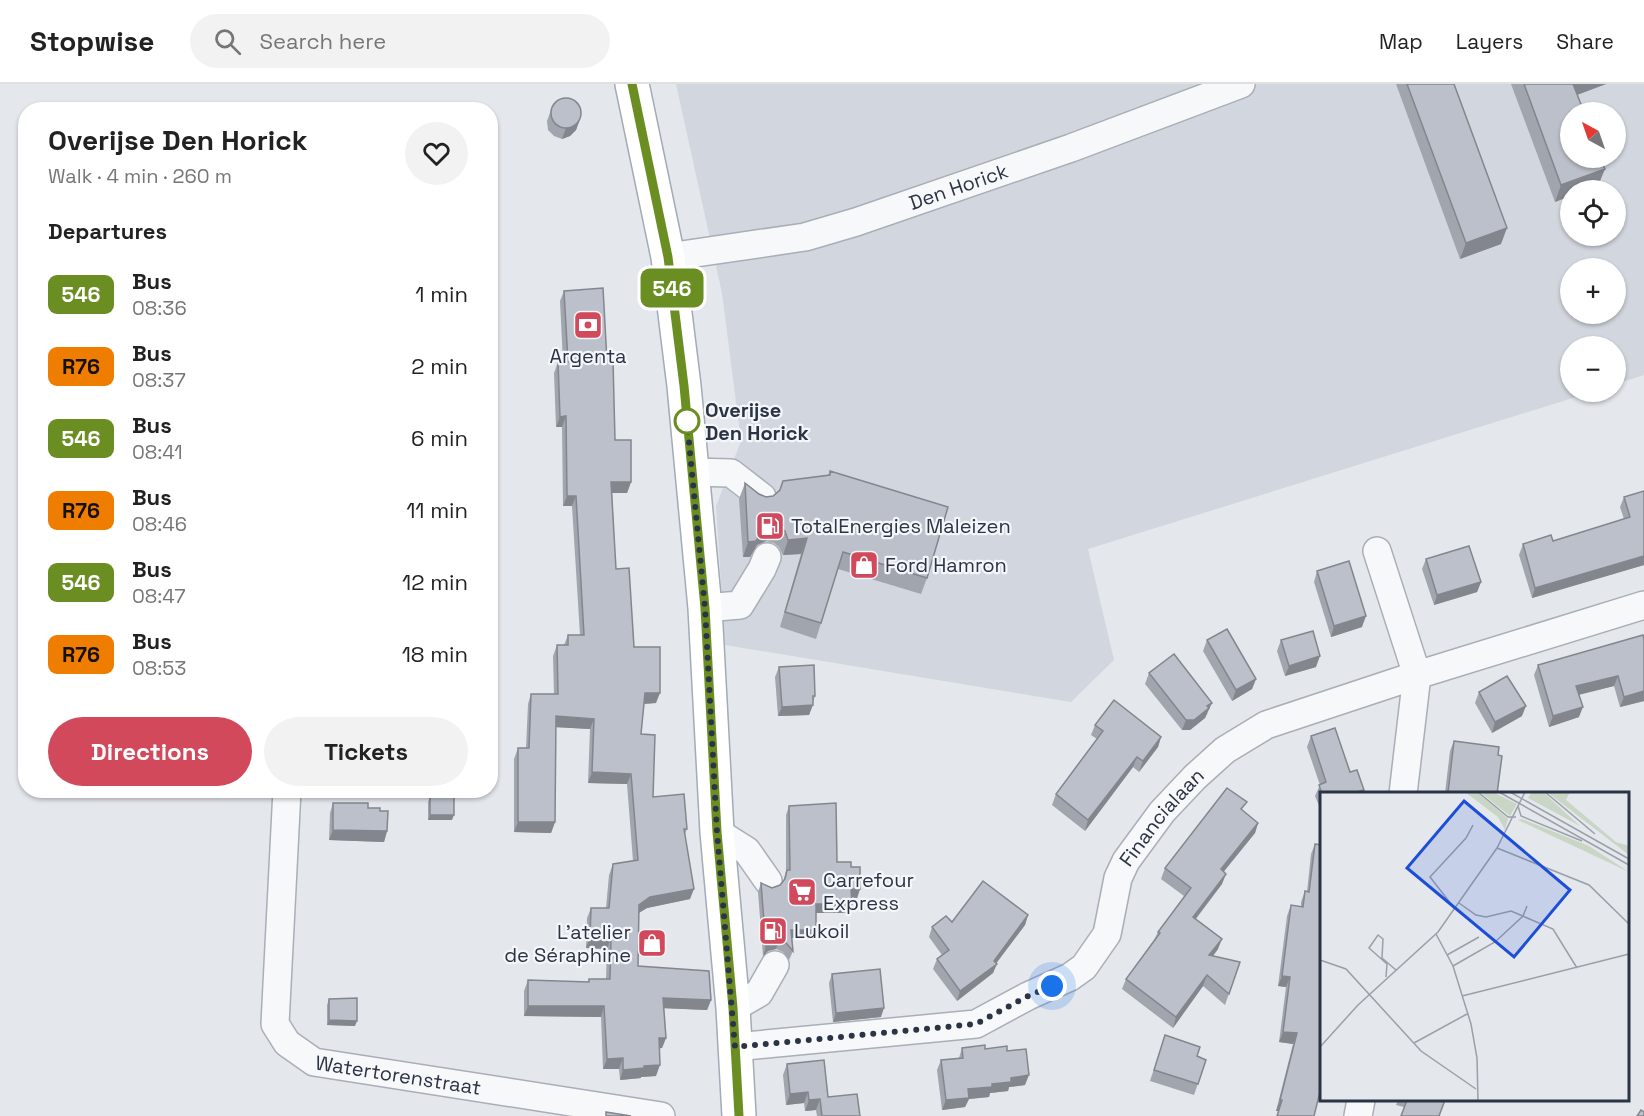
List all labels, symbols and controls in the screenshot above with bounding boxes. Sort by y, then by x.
search box [190,14,610,68]
text: Stopwise [30,23,154,59]
icon: search [211,25,244,58]
text: Search here [259,27,386,55]
text: Map [1379,28,1423,55]
text: Layers [1456,28,1523,55]
text: Share [1556,28,1614,55]
north arrow [1560,102,1626,168]
map controls [1560,102,1626,402]
text: Overijse Den Horick [48,122,307,158]
button: heart [405,122,468,185]
street label: Den Horick [905,158,1012,216]
text: Walk · 4 min · 260 m [48,163,232,189]
button: locate [1560,180,1626,246]
text: Departures [48,217,167,245]
button: + [1560,258,1626,324]
text: Bus [132,267,172,295]
line badge: 546 [638,268,706,308]
text: 546 [653,275,691,302]
text: 1 min [415,280,468,308]
text: 546 [62,281,100,308]
text: 08:36 [132,295,187,321]
bank icon: Argenta [572,309,604,341]
button: − [1560,336,1626,402]
text: Bus [132,339,172,367]
place label: Argenta [549,343,627,369]
text: 2 min [411,352,468,380]
text: R76 [62,353,100,380]
text: 08:37 [132,367,186,393]
place label: Overijse Den Horick [705,397,809,446]
marker: Overijse Den Horick [674,408,700,434]
text: Bus [132,411,172,439]
text: 6 min [411,424,468,452]
text: 546 [62,425,100,452]
text: 08:41 [132,439,183,465]
text: Bus [132,483,172,511]
text: 11 min [406,496,468,524]
text: R76 [62,497,100,524]
fuel station icon: TotalEnergies Maleizen [754,510,786,542]
text: 08:46 [132,511,187,537]
place label: TotalEnergies Maleizen [791,513,1011,539]
shop icon: Ford Hamron [848,549,880,581]
place label: Ford Hamron [885,552,1007,578]
text: Bus [132,555,172,583]
text: 12 min [402,568,468,596]
text: 546 [62,569,100,596]
text: 08:47 [132,583,185,609]
text: Bus [132,627,172,655]
text: 18 min [402,640,468,668]
text: R76 [62,641,100,668]
text: 08:53 [132,655,186,681]
button: Directions [48,717,252,786]
button: Tickets [264,717,468,786]
street label: Financialaan [1113,762,1209,872]
inset map [1320,792,1629,1101]
place label: Carrefour Express [823,867,914,916]
supermarket icon: Carrefour Express [786,876,818,908]
fuel station icon: Lukoil [757,915,789,947]
place label: Lukoil [794,918,849,944]
place label: L'atelier de Séraphine [504,919,631,968]
shop icon: L'atelier de Séraphine [636,927,668,959]
your location [1037,971,1067,1001]
street label: Watertorenstraat [314,1049,483,1101]

